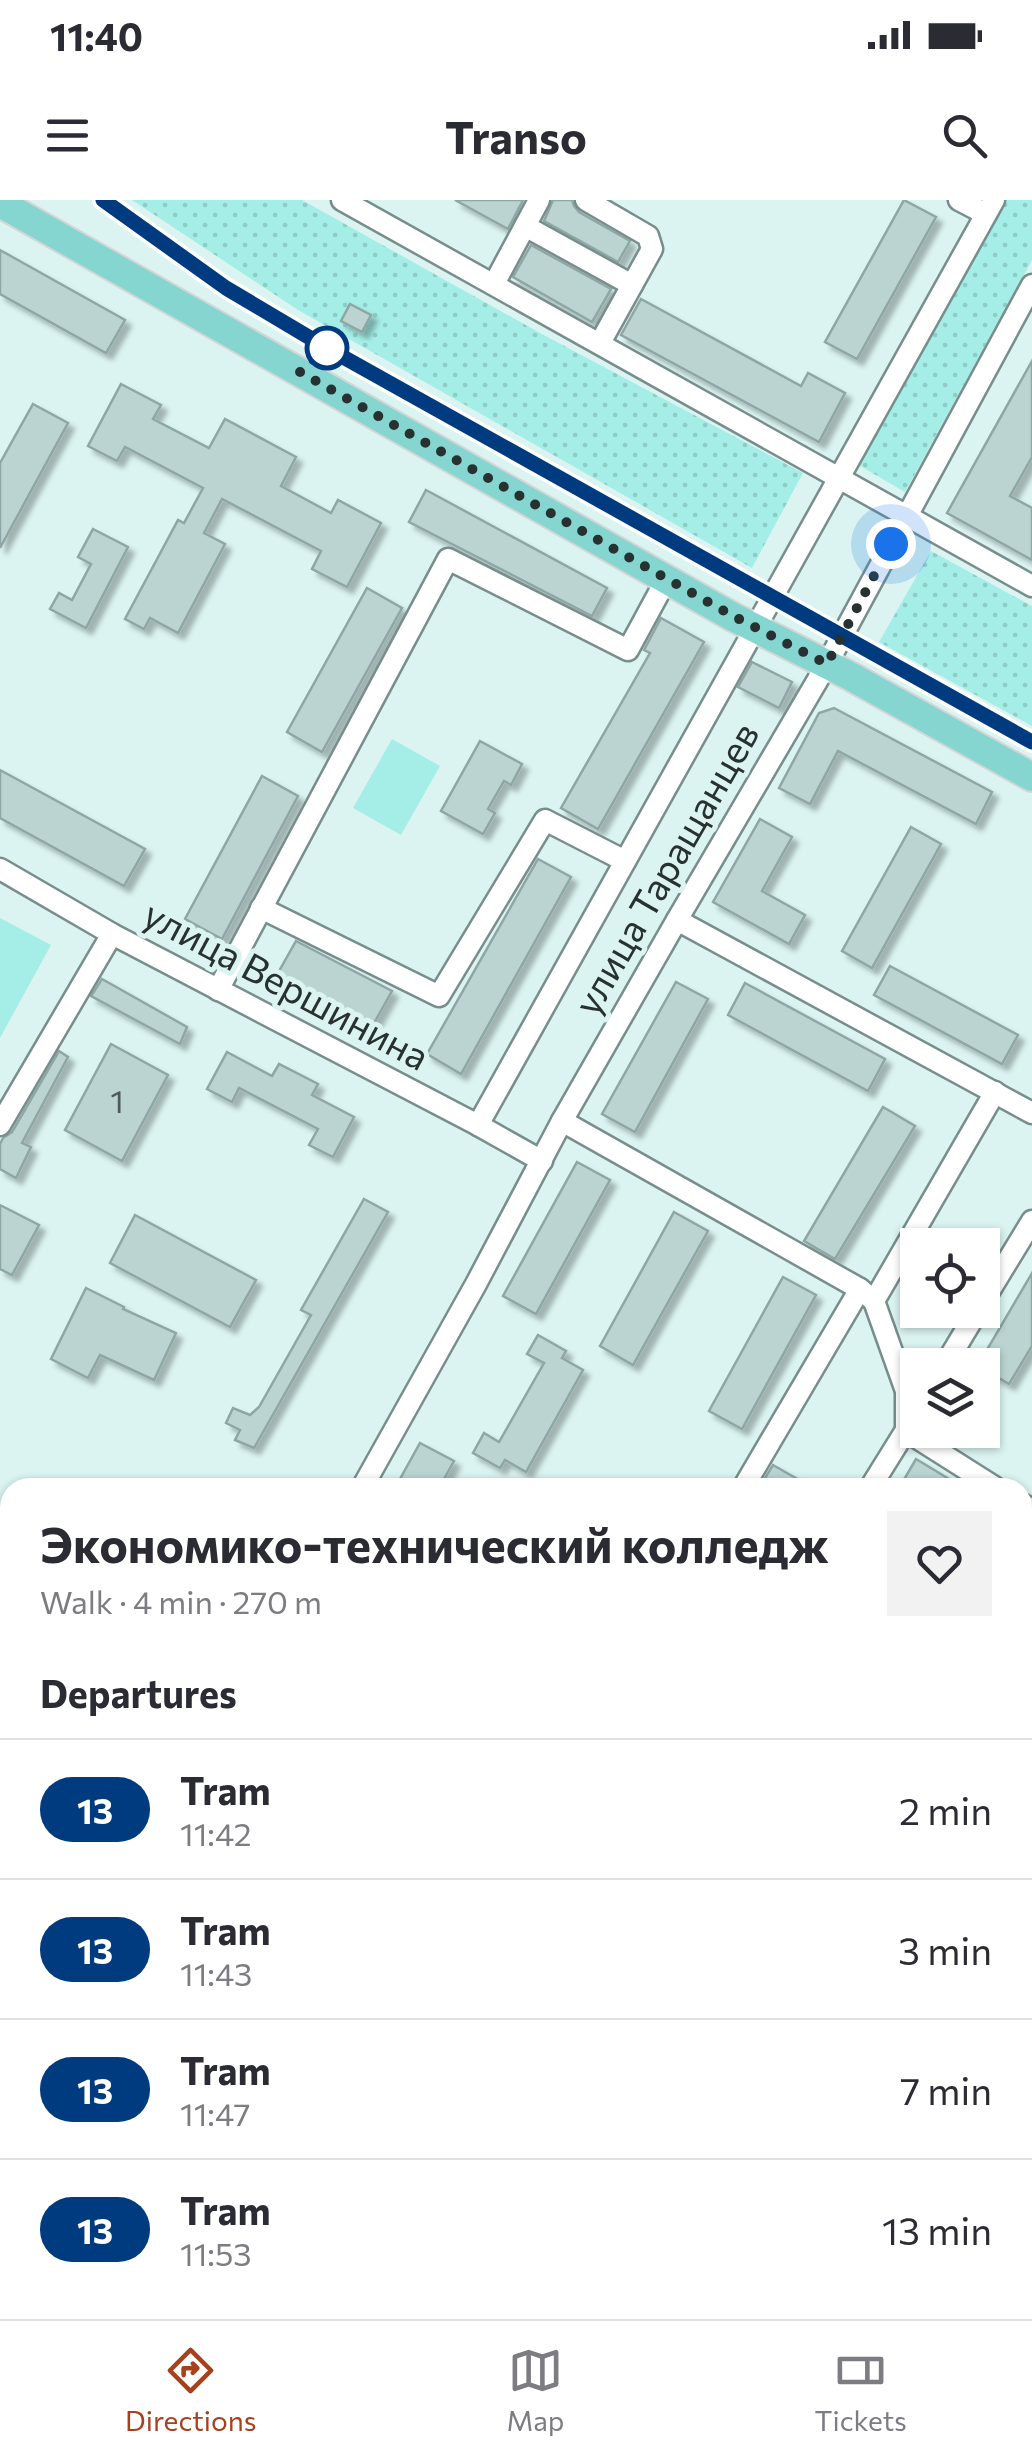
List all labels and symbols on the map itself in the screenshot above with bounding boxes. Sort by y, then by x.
unlabelled marker [306,327,348,369]
your location [866,519,916,569]
street label: улица Таращанцев [562,713,768,1022]
street label: улица Вершинина [137,889,438,1079]
house number: 1 [110,1080,124,1120]

